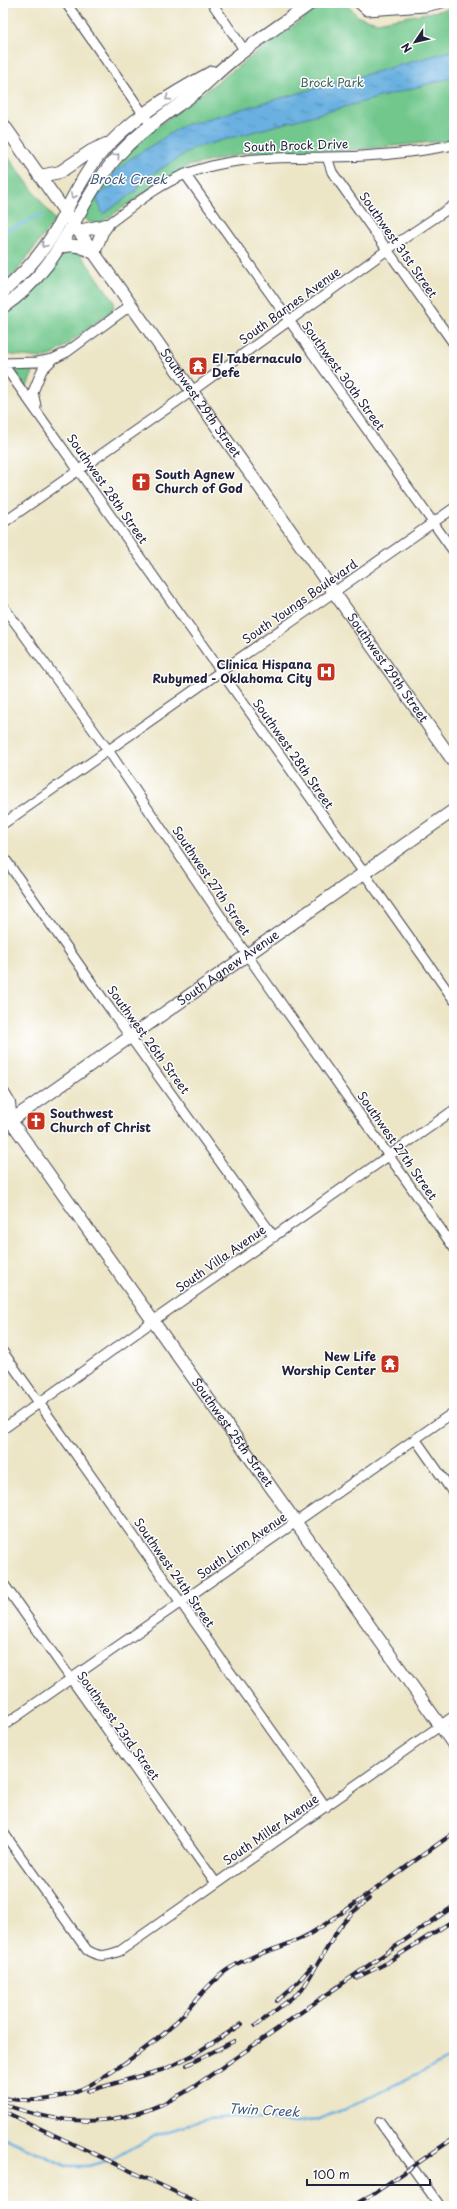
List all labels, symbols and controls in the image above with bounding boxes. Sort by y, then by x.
north arrow [395,22,435,62]
text: N [397,39,416,56]
park label: Brock Park [300,73,364,91]
one-way arrow [165,93,172,101]
street label: South Brock Drive [243,134,349,156]
one-way arrow [113,153,120,161]
water label: Brock Creek [89,169,168,188]
street label: Southwest 31st Street [355,188,442,301]
one-way arrow [70,192,77,199]
one-way arrow [41,241,49,248]
street label: South Barnes Avenue [235,262,344,348]
street label: Southwest 30th Street [298,317,390,434]
street label: Southwest 29th Street [156,344,246,461]
place label: El Tabernaculo Defe [212,349,302,381]
temple icon: El Tabernaculo Defe [187,355,209,377]
street label: Southwest 28th Street [63,430,153,547]
place label: South Agnew Church of God [155,465,243,497]
church icon: South Agnew Church of God [130,471,152,493]
street label: South Youngs Boulevard [238,554,361,648]
street label: Southwest 29th Street [343,609,433,726]
place label: Clinica Hispana Rubymed - Oklahoma City [152,655,313,687]
hospital icon: Clinica Hispana Rubymed - Oklahoma City [315,661,337,683]
street label: Southwest 28th Street [249,695,339,812]
street label: Southwest 27th Street [168,822,255,939]
street label: South Agnew Avenue [173,925,283,1009]
street label: Southwest 26th Street [103,981,194,1097]
street label: Southwest 27th Street [354,1088,442,1203]
place label: Southwest Church of Christ [50,1104,151,1136]
church icon: Southwest Church of Christ [25,1110,47,1132]
street label: South Villa Avenue [172,1220,270,1296]
place label: New Life Worship Center [282,1347,377,1379]
temple icon: New Life Worship Center [379,1353,401,1375]
street label: Southwest 25th Street [188,1374,278,1490]
street label: South Linn Avenue [193,1507,290,1583]
street label: Southwest 24th Street [130,1514,220,1631]
street label: Southwest 23rd Street [73,1667,165,1784]
street label: South Miller Avenue [219,1789,322,1869]
water label: Twin Creek [228,2098,301,2121]
scale bar [307,2161,430,2187]
text: 100 m [313,2165,350,2183]

